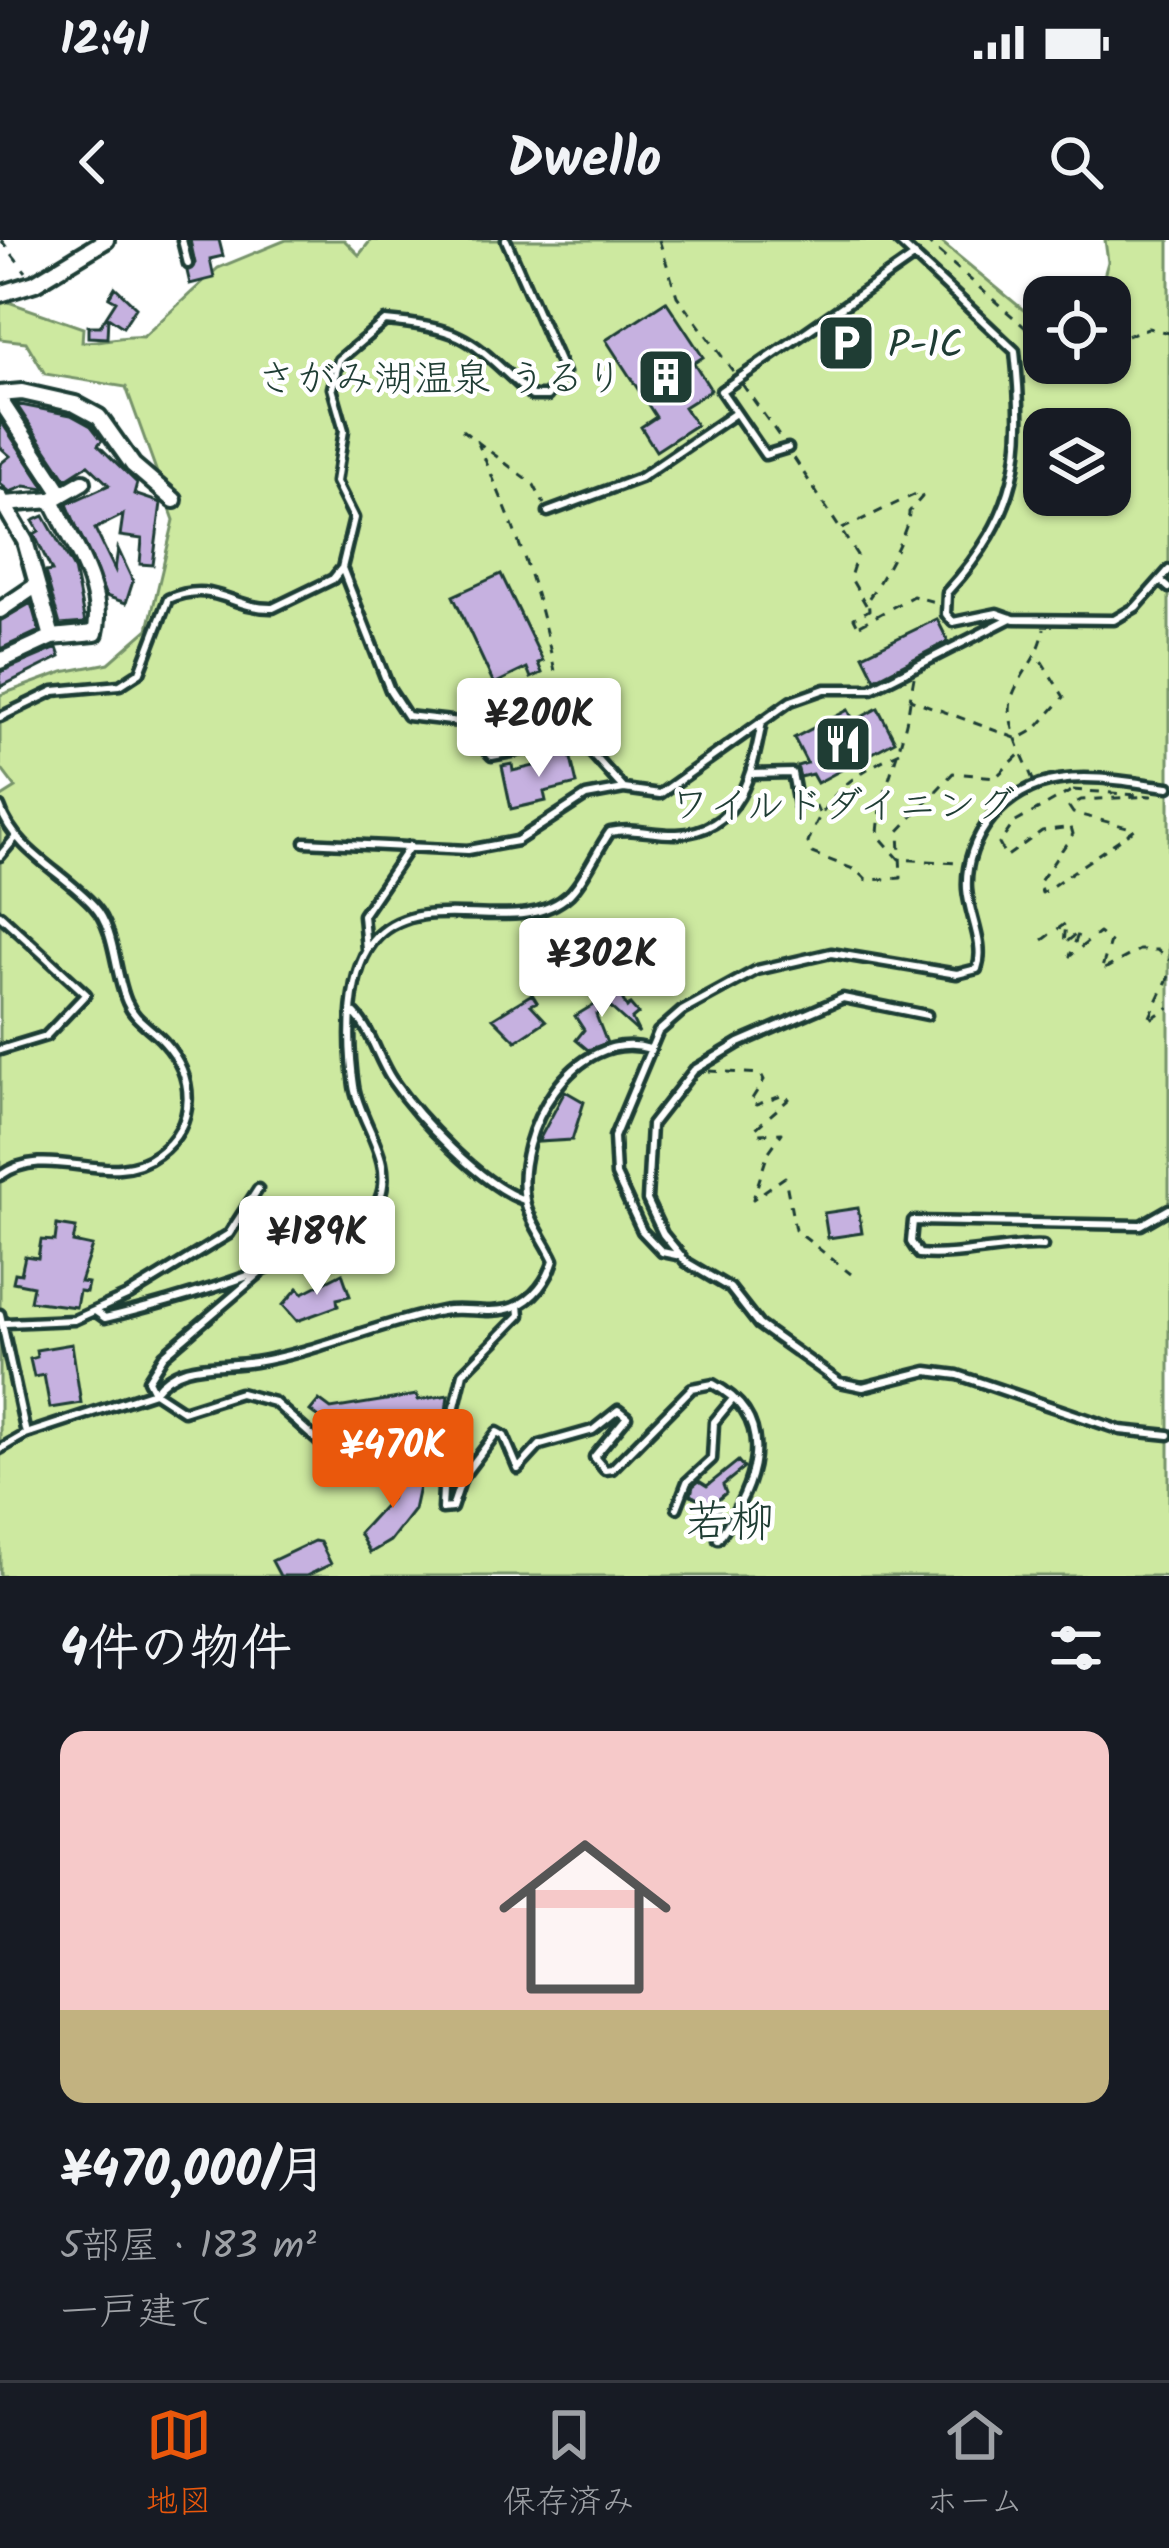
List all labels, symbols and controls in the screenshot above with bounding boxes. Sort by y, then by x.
text: 12:41 [60,6,149,78]
text: Dwello [507,119,662,205]
icon: back [60,129,126,195]
icon: search [1043,129,1109,195]
map controls [1023,276,1131,516]
button: locate [1023,276,1131,384]
parking icon: P-1C [815,312,877,374]
place label: P-1C [888,316,963,378]
building icon: さがみ湖温泉 うるり [635,346,697,408]
place label: さがみ湖温泉 うるり [257,350,624,412]
button: layers [1023,408,1131,516]
pin: ¥200K [455,678,623,780]
text: ¥200K [484,686,594,748]
restaurant icon: ワイルドダイニング [812,713,874,775]
place label: ワイルドダイニング [671,777,1015,839]
pin: ¥302K [518,918,686,1020]
text: ¥302K [546,926,658,988]
pin: ¥189K [233,1196,401,1298]
text: ¥189K [266,1204,368,1266]
pin: ¥470K [309,1409,477,1511]
text: ¥470K [339,1417,447,1479]
district label: 若柳 [685,1488,775,1560]
text: 4件の物件 [60,1610,292,1691]
icon: filters [1043,1615,1109,1681]
icon: home [477,1809,693,2025]
text: ¥470,000/月 [60,2132,327,2213]
text: 5部屋 · 183 m² [60,2217,316,2279]
text: 一戸建て [60,2283,216,2345]
tab: 地図 [146,2402,212,2530]
tab: 保存済み [503,2402,635,2530]
tab: ホーム [926,2402,1023,2530]

